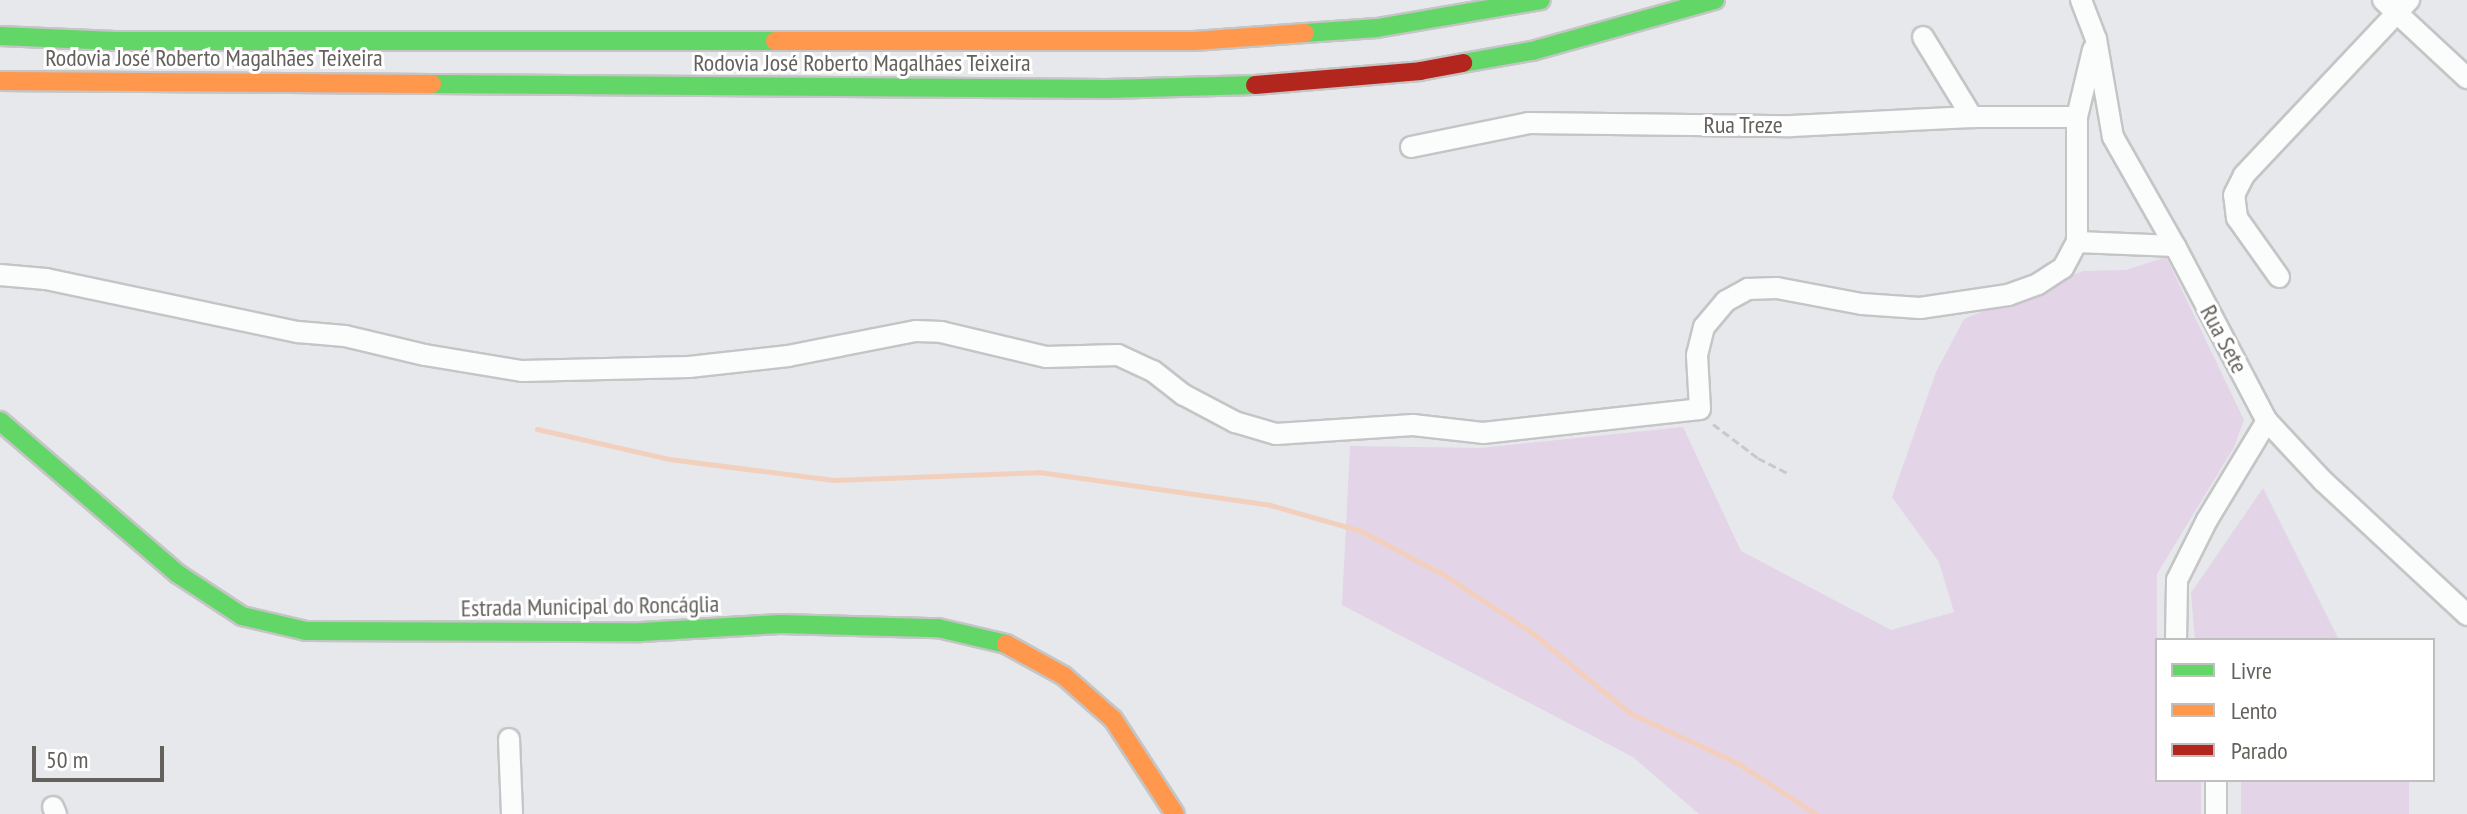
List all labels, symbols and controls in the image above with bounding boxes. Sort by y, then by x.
street label: Rodovia José Roberto Magalhães Teixeira [45,44,383,72]
street label: Rodovia José Roberto Magalhães Teixeira [693,49,1031,77]
street label: Rua Treze [1703,111,1783,139]
street label: Rua Sete [2194,300,2254,378]
street label: Estrada Municipal do Roncáglia [461,589,719,623]
legend [2155,638,2435,782]
text: Livre [2231,655,2272,686]
text: Lento [2231,695,2277,726]
scale bar [36,730,168,780]
text: Parado [2231,735,2288,766]
text: 50 m [46,744,88,775]

